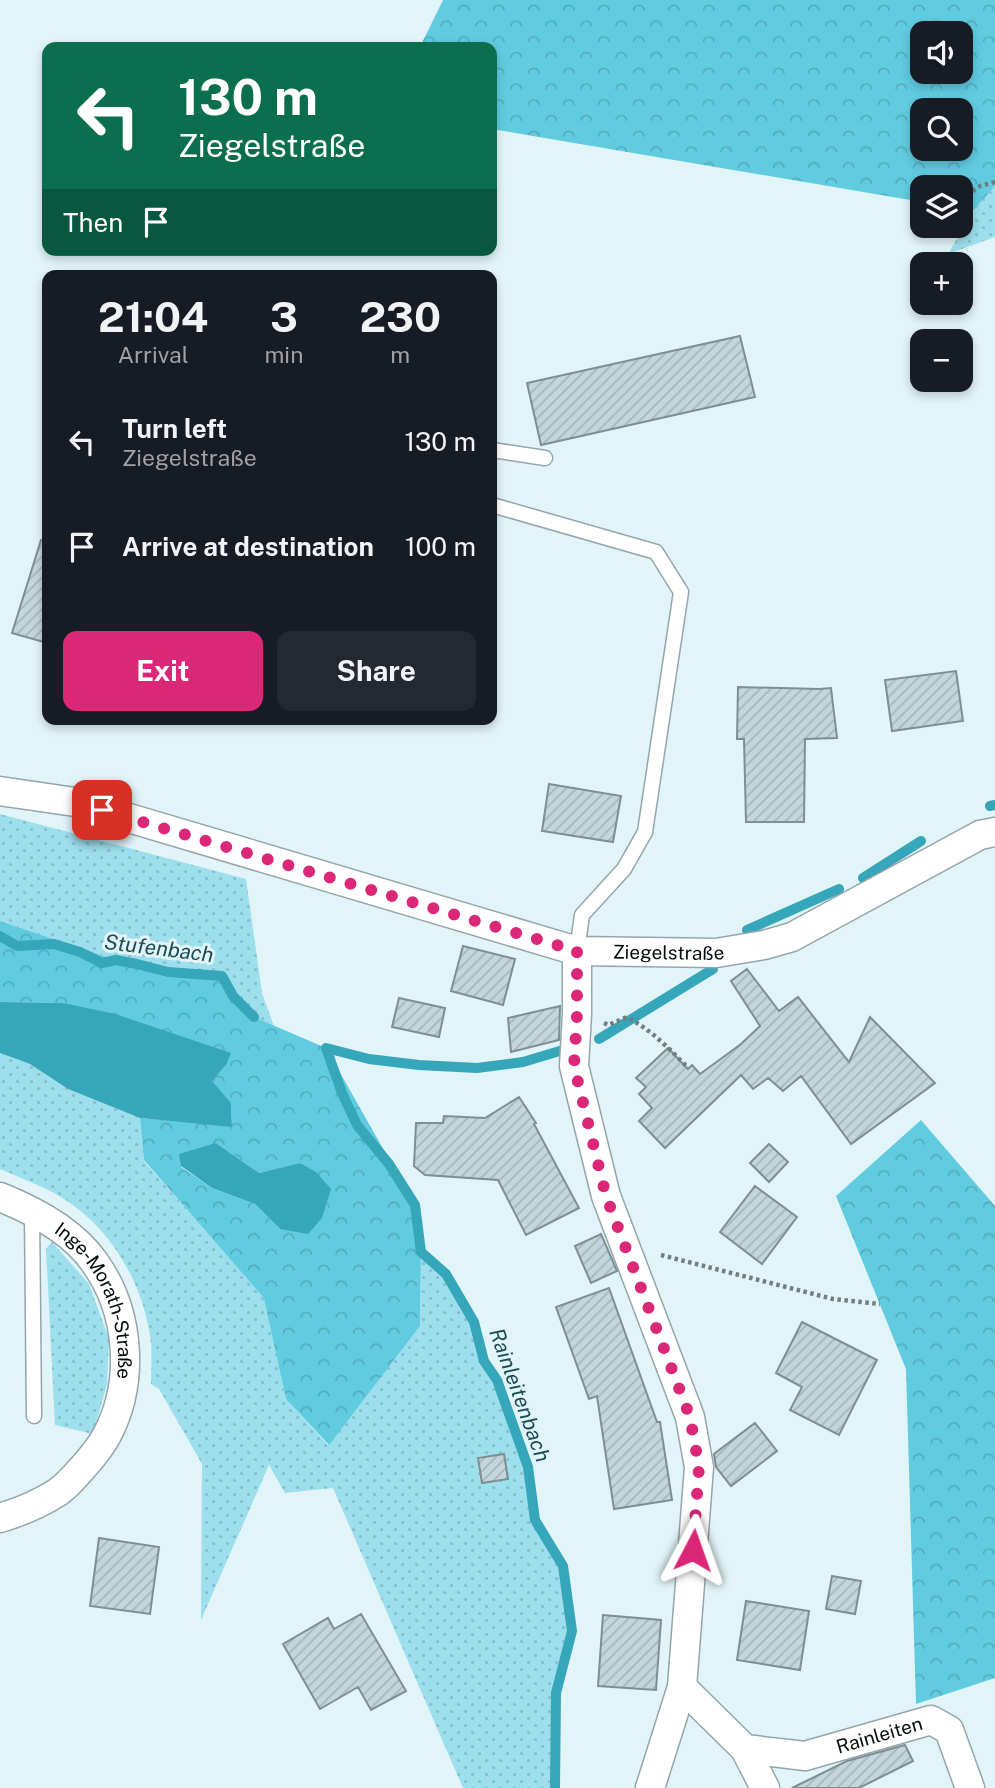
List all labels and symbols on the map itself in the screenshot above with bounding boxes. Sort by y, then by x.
pin [72,780,132,840]
water label: Stufenbach [103,929,215,967]
street label: Ziegelstraße [613,941,726,964]
street label: Inge-Morath-Straße [51,1217,136,1380]
water label: Rainleitenbach [484,1325,556,1465]
position arrow [656,1513,730,1587]
street label: Rainleiten [834,1712,925,1758]

